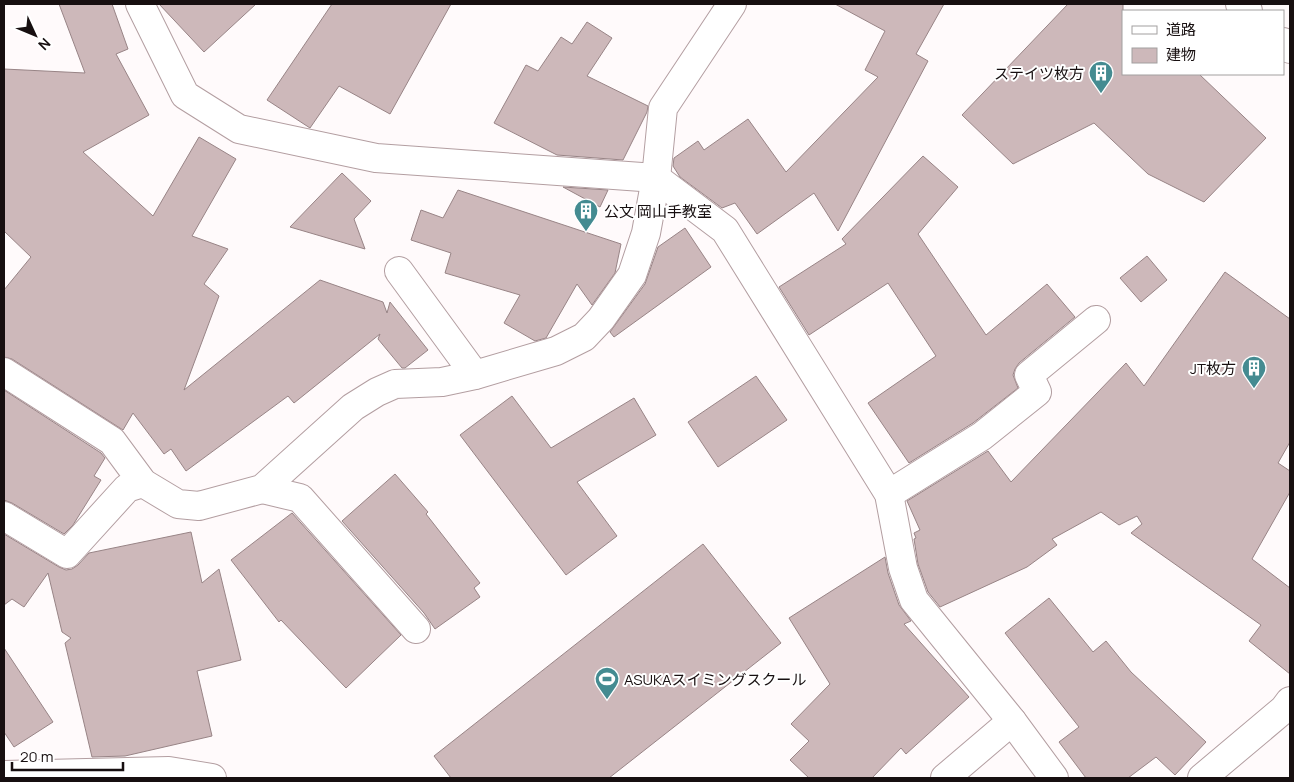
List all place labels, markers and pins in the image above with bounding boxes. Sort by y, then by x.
building icon: ステイツ枚方 [1088,60,1114,94]
place label: ステイツ枚方 [994,63,1084,84]
building icon: 公文 岡山手教室 [573,198,599,232]
place label: 公文 岡山手教室 [604,201,712,222]
building icon: JT枚方 [1241,355,1267,389]
place label: JT枚方 [1190,358,1236,379]
sports icon: ASUKAスイミングスクール [594,666,620,700]
place label: ASUKAスイミングスクール [624,669,806,690]

